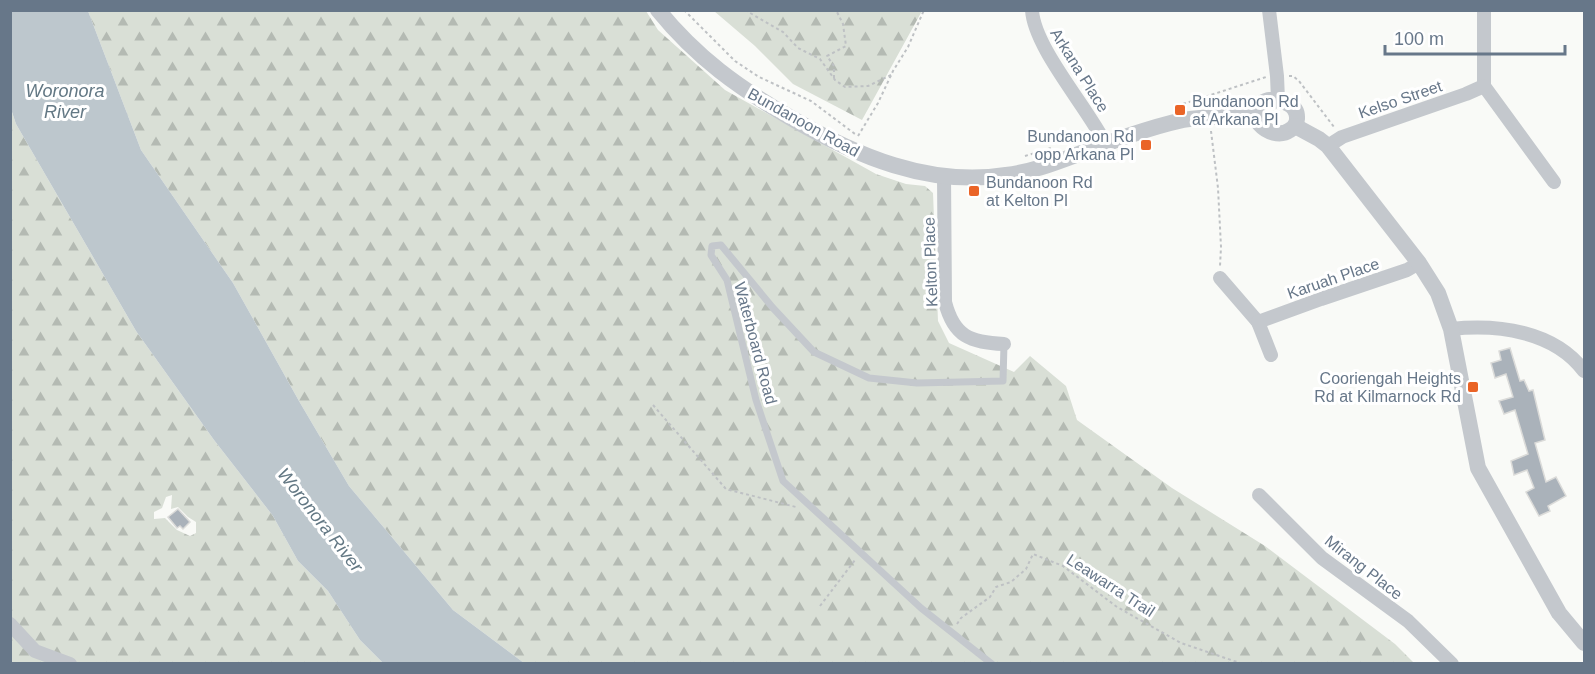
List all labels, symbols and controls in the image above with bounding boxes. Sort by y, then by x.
scale bar [1385,18,1565,56]
street label: Arkana Place [1047,25,1112,115]
text: 100 m [1394,29,1444,49]
street label: Kelso Street [1356,77,1445,122]
water label: Woronora River [25,81,105,122]
street label: Bundanoon Road [745,85,862,160]
place label: Bundanoon Rd at Arkana Pl [1192,93,1299,128]
marker: Bundanoon Rd at Arkana Pl [1173,103,1187,117]
place label: Bundanoon Rd opp Arkana Pl [1027,128,1134,163]
marker: Bundanoon Rd opp Arkana Pl [1139,138,1153,152]
place label: Bundanoon Rd at Kelton Pl [986,174,1093,209]
marker: Bundanoon Rd at Kelton Pl [967,184,981,198]
street label: Kelton Place [920,217,941,307]
street label: Karuah Place [1285,255,1381,302]
street label: Waterboard Road [731,280,780,406]
place label: Cooriengah Heights Rd at Kilmarnock Rd [1314,370,1461,405]
marker: Cooriengah Heights Rd at Kilmarnock Rd [1466,380,1480,394]
water label: Woronora River [273,464,367,577]
street label: Mirang Place [1322,532,1406,603]
street label: Leawarra Trail [1064,551,1158,620]

